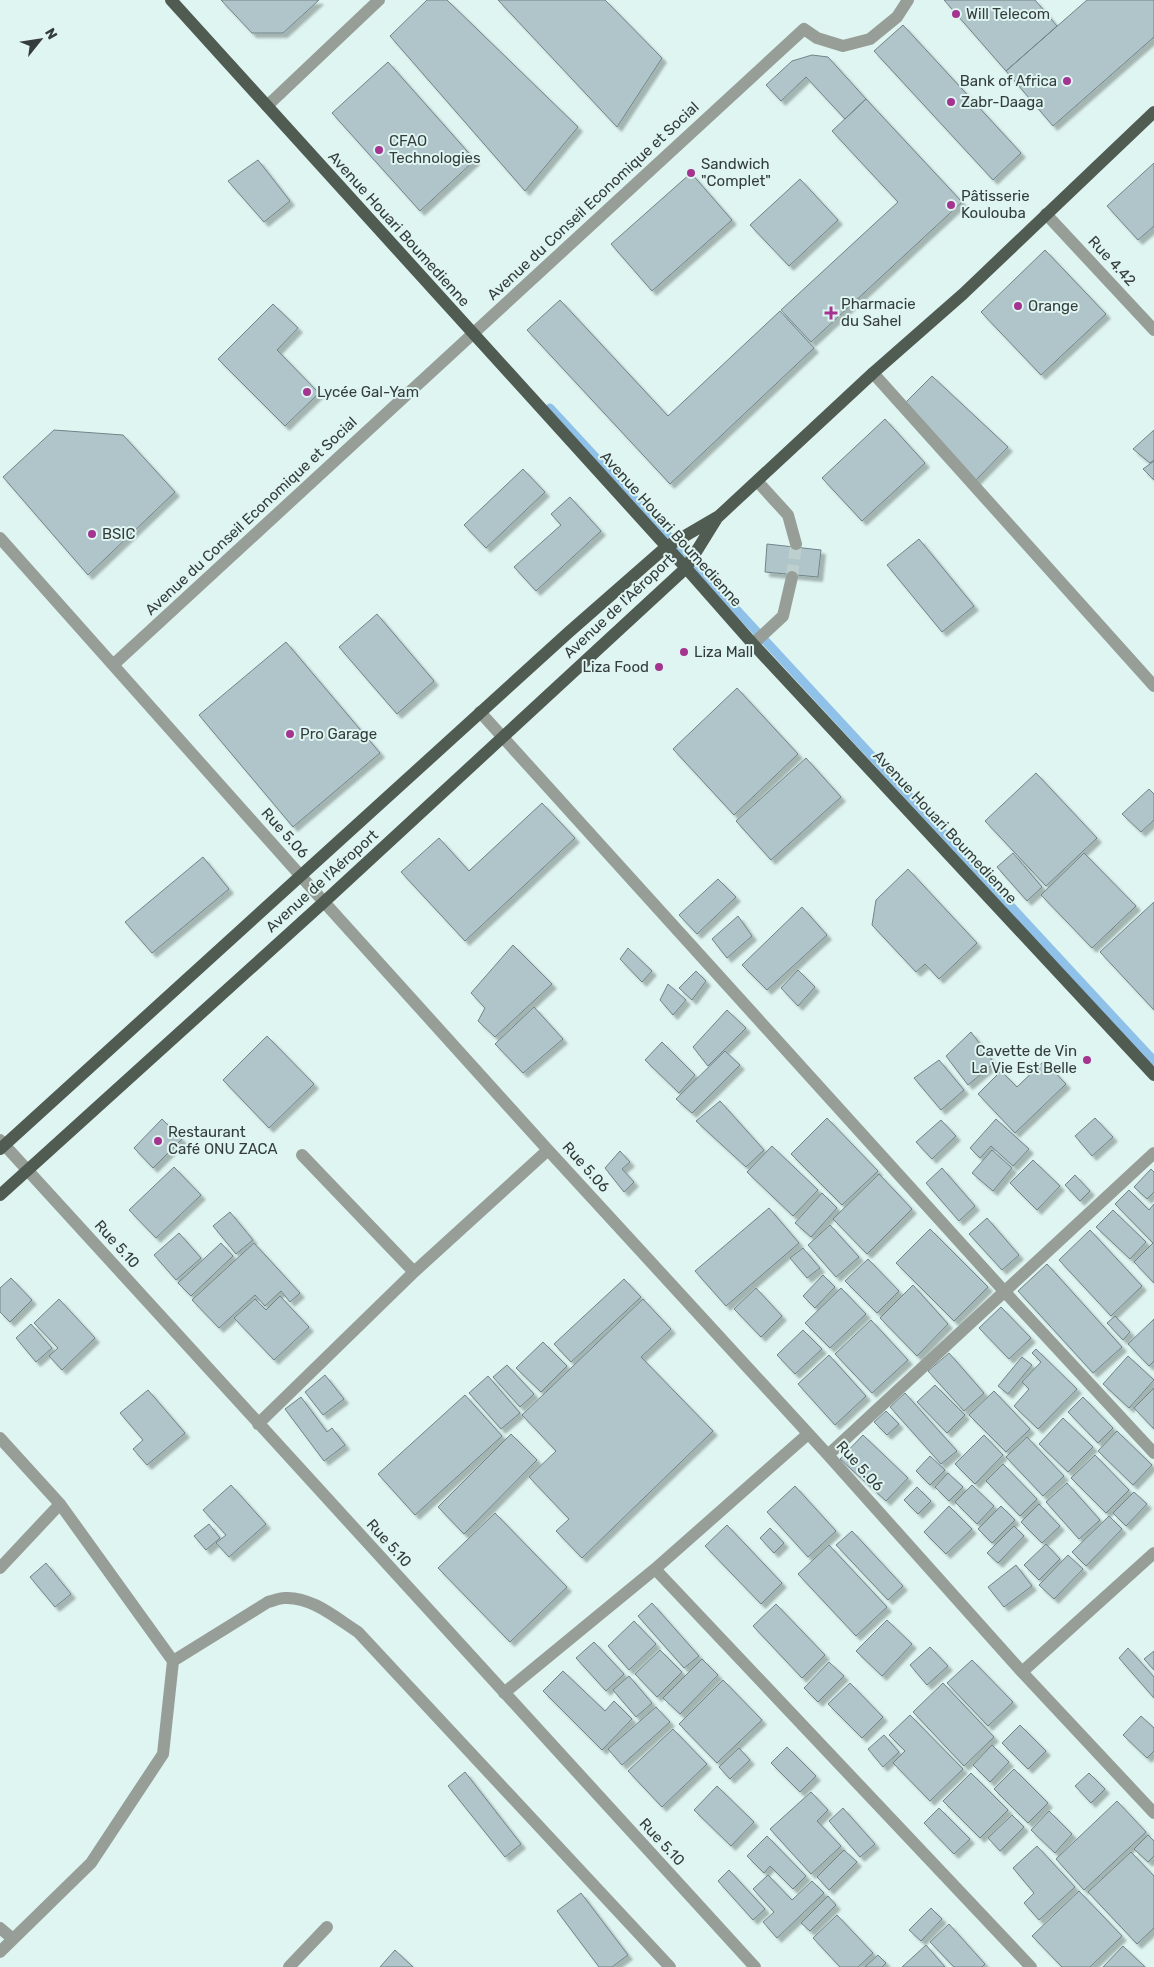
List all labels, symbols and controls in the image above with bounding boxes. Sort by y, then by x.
place label: Will Telecom [966,5,1050,23]
marker: Will Telecom [950,8,962,20]
north arrow [15,15,65,65]
text: N [41,25,61,42]
place label: Bank of Africa [960,72,1057,90]
marker: Bank of Africa [1061,75,1073,87]
place label: Zabr-Daaga [961,93,1044,111]
marker: Zabr-Daaga [945,96,957,108]
street label: Avenue du Conseil Economique et Social [483,98,703,304]
place label: CFAO Technologies [389,132,481,167]
marker: CFAO Technologies [373,144,385,156]
street label: Avenue Houari Boumedienne [324,148,474,310]
place label: Sandwich "Complet" [701,155,771,190]
marker: Sandwich "Complet" [685,167,697,179]
place label: Pâtisserie Koulouba [961,187,1030,222]
marker: Pâtisserie Koulouba [945,199,957,211]
street label: Rue 4.42 [1084,232,1140,290]
place label: Pharmacie du Sahel [841,295,916,330]
place label: Orange [1028,297,1078,315]
marker: Orange [1012,300,1024,312]
marker: Pharmacie du Sahel [825,307,837,319]
place label: Lycée Gal-Yam [317,383,419,401]
marker: Lycée Gal-Yam [301,386,313,398]
street label: Avenue du Conseil Economique et Social [141,413,361,619]
street label: Avenue Houari Boumedienne [596,448,746,610]
place label: BSIC [102,525,135,543]
marker: BSIC [86,528,98,540]
street label: Avenue de l'Aéroport [560,550,678,662]
place label: Liza Mall [694,643,753,661]
marker: Liza Mall [678,646,690,658]
place label: Liza Food [583,658,649,676]
marker: Liza Food [653,661,665,673]
place label: Pro Garage [300,725,377,743]
marker: Pro Garage [284,728,296,740]
street label: Avenue Houari Boumedienne [869,747,1021,907]
street label: Rue 5.06 [258,804,312,862]
street label: Avenue de l'Aéroport [262,826,382,936]
place label: Cavette de Vin La Vie Est Belle [971,1042,1077,1077]
marker: Cavette de Vin La Vie Est Belle [1081,1054,1093,1066]
place label: Restaurant Café ONU ZACA [168,1123,277,1158]
marker: Restaurant Café ONU ZACA [152,1135,164,1147]
street label: Rue 5.06 [559,1138,613,1196]
street label: Rue 5.10 [91,1216,143,1272]
street label: Rue 5.06 [833,1437,887,1495]
street label: Rue 5.10 [363,1515,415,1571]
street label: Rue 5.10 [635,1814,689,1870]

